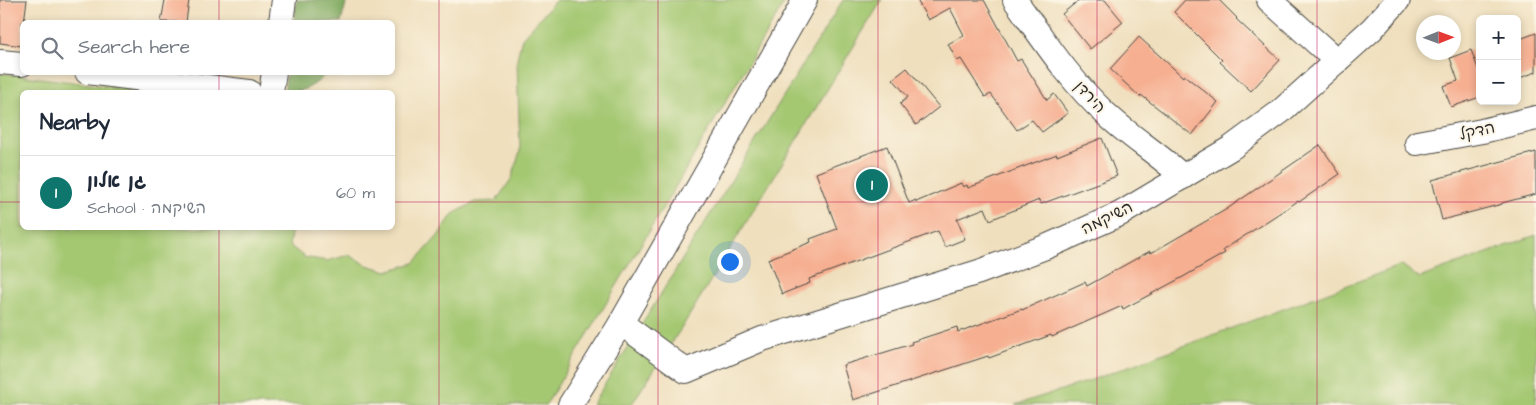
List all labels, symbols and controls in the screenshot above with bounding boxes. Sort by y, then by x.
north arrow [1416,15,1461,60]
map controls [1476,15,1521,105]
button: + [1476,15,1521,60]
search box [20,20,395,75]
icon: search [38,34,66,62]
text: Search here [78,34,190,61]
button: − [1476,60,1521,105]
street label: הירדן [1069,76,1111,118]
text: Nearby [40,108,110,137]
street label: הדקל [1457,116,1497,146]
pin: 1 [856,166,888,204]
text: גן אלון [87,168,146,195]
text: 1 [55,182,57,204]
text: 60 m [336,182,375,204]
street label: השיקמה [1077,196,1137,240]
text: School · השיקמה [87,197,206,219]
your location [717,249,743,275]

